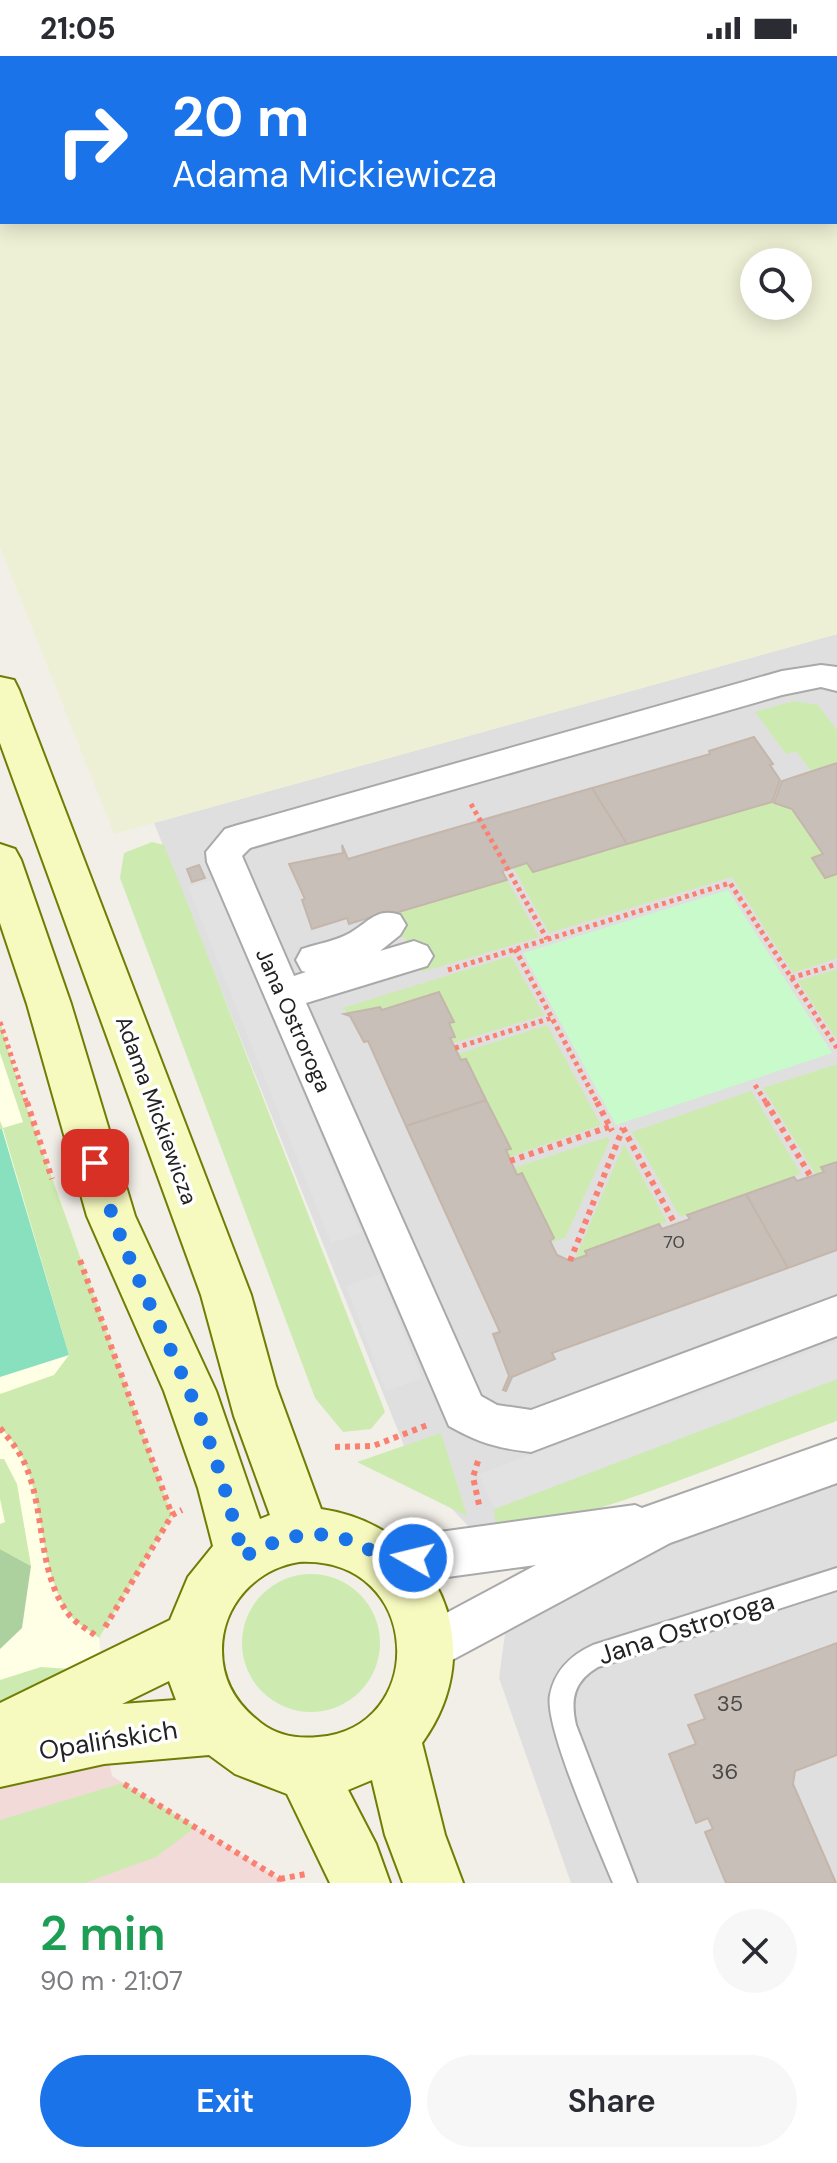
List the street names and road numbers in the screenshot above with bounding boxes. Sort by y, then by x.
street label: Jana Ostroroga [249,944,338,1097]
street label: Adama Mickiewicza [109,1012,204,1208]
street label: Jana Ostroroga [594,1584,778,1672]
street label: Opalińskich [36,1712,180,1768]

